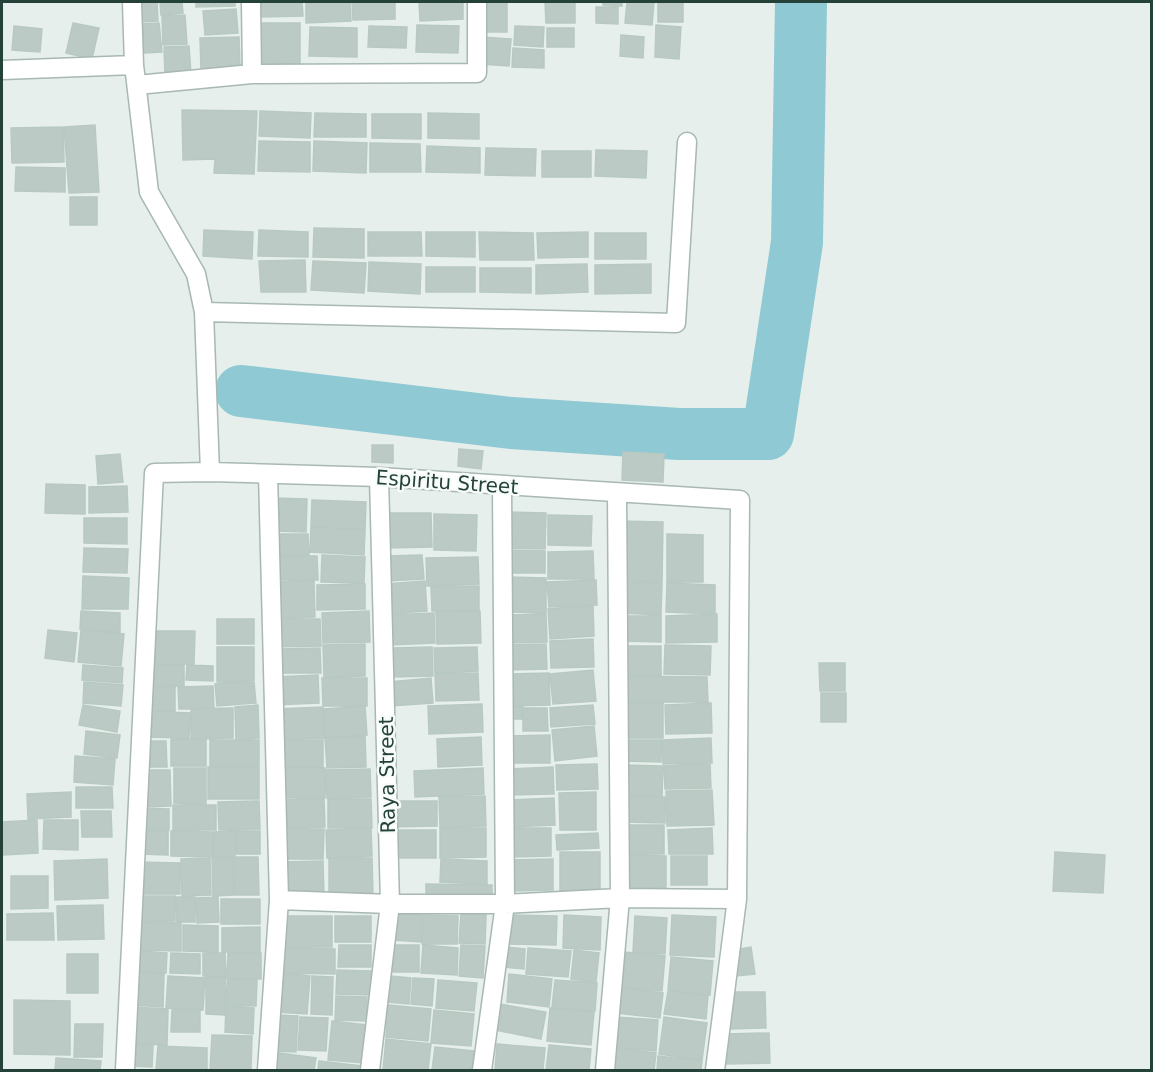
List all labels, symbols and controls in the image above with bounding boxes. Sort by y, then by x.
street label: Espiritu Street [375,465,519,499]
street label: Raya Street [374,716,400,834]

